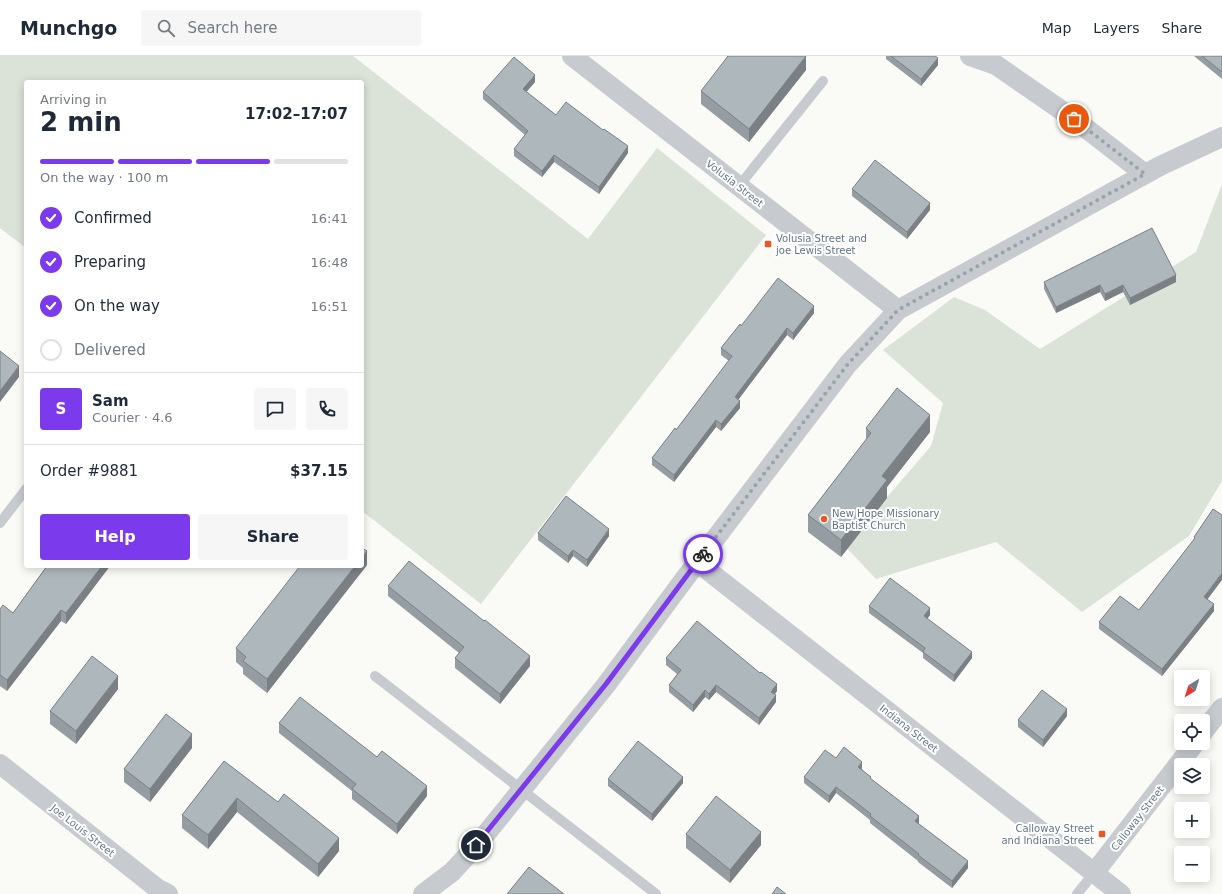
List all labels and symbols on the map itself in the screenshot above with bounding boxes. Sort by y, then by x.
pin [1057,102,1091,136]
street label: Volusia Street [704,158,765,209]
place label: Volusia Street and joe Lewis Street [775,233,867,256]
marker: Volusia Street and joe Lewis Street [763,239,773,249]
place label: New Hope Missionary Baptist Church [832,508,940,531]
marker: New Hope Missionary Baptist Church [819,514,829,524]
courier [683,534,723,574]
north arrow [1174,670,1210,706]
street label: Indiana Street [877,702,940,754]
street label: Calloway Street [1109,784,1166,853]
street label: Joe Louis Street [48,801,117,859]
place label: Calloway Street and Indiana Street [1001,823,1094,846]
pin [459,828,493,862]
marker: Calloway Street and Indiana Street [1097,829,1107,839]

